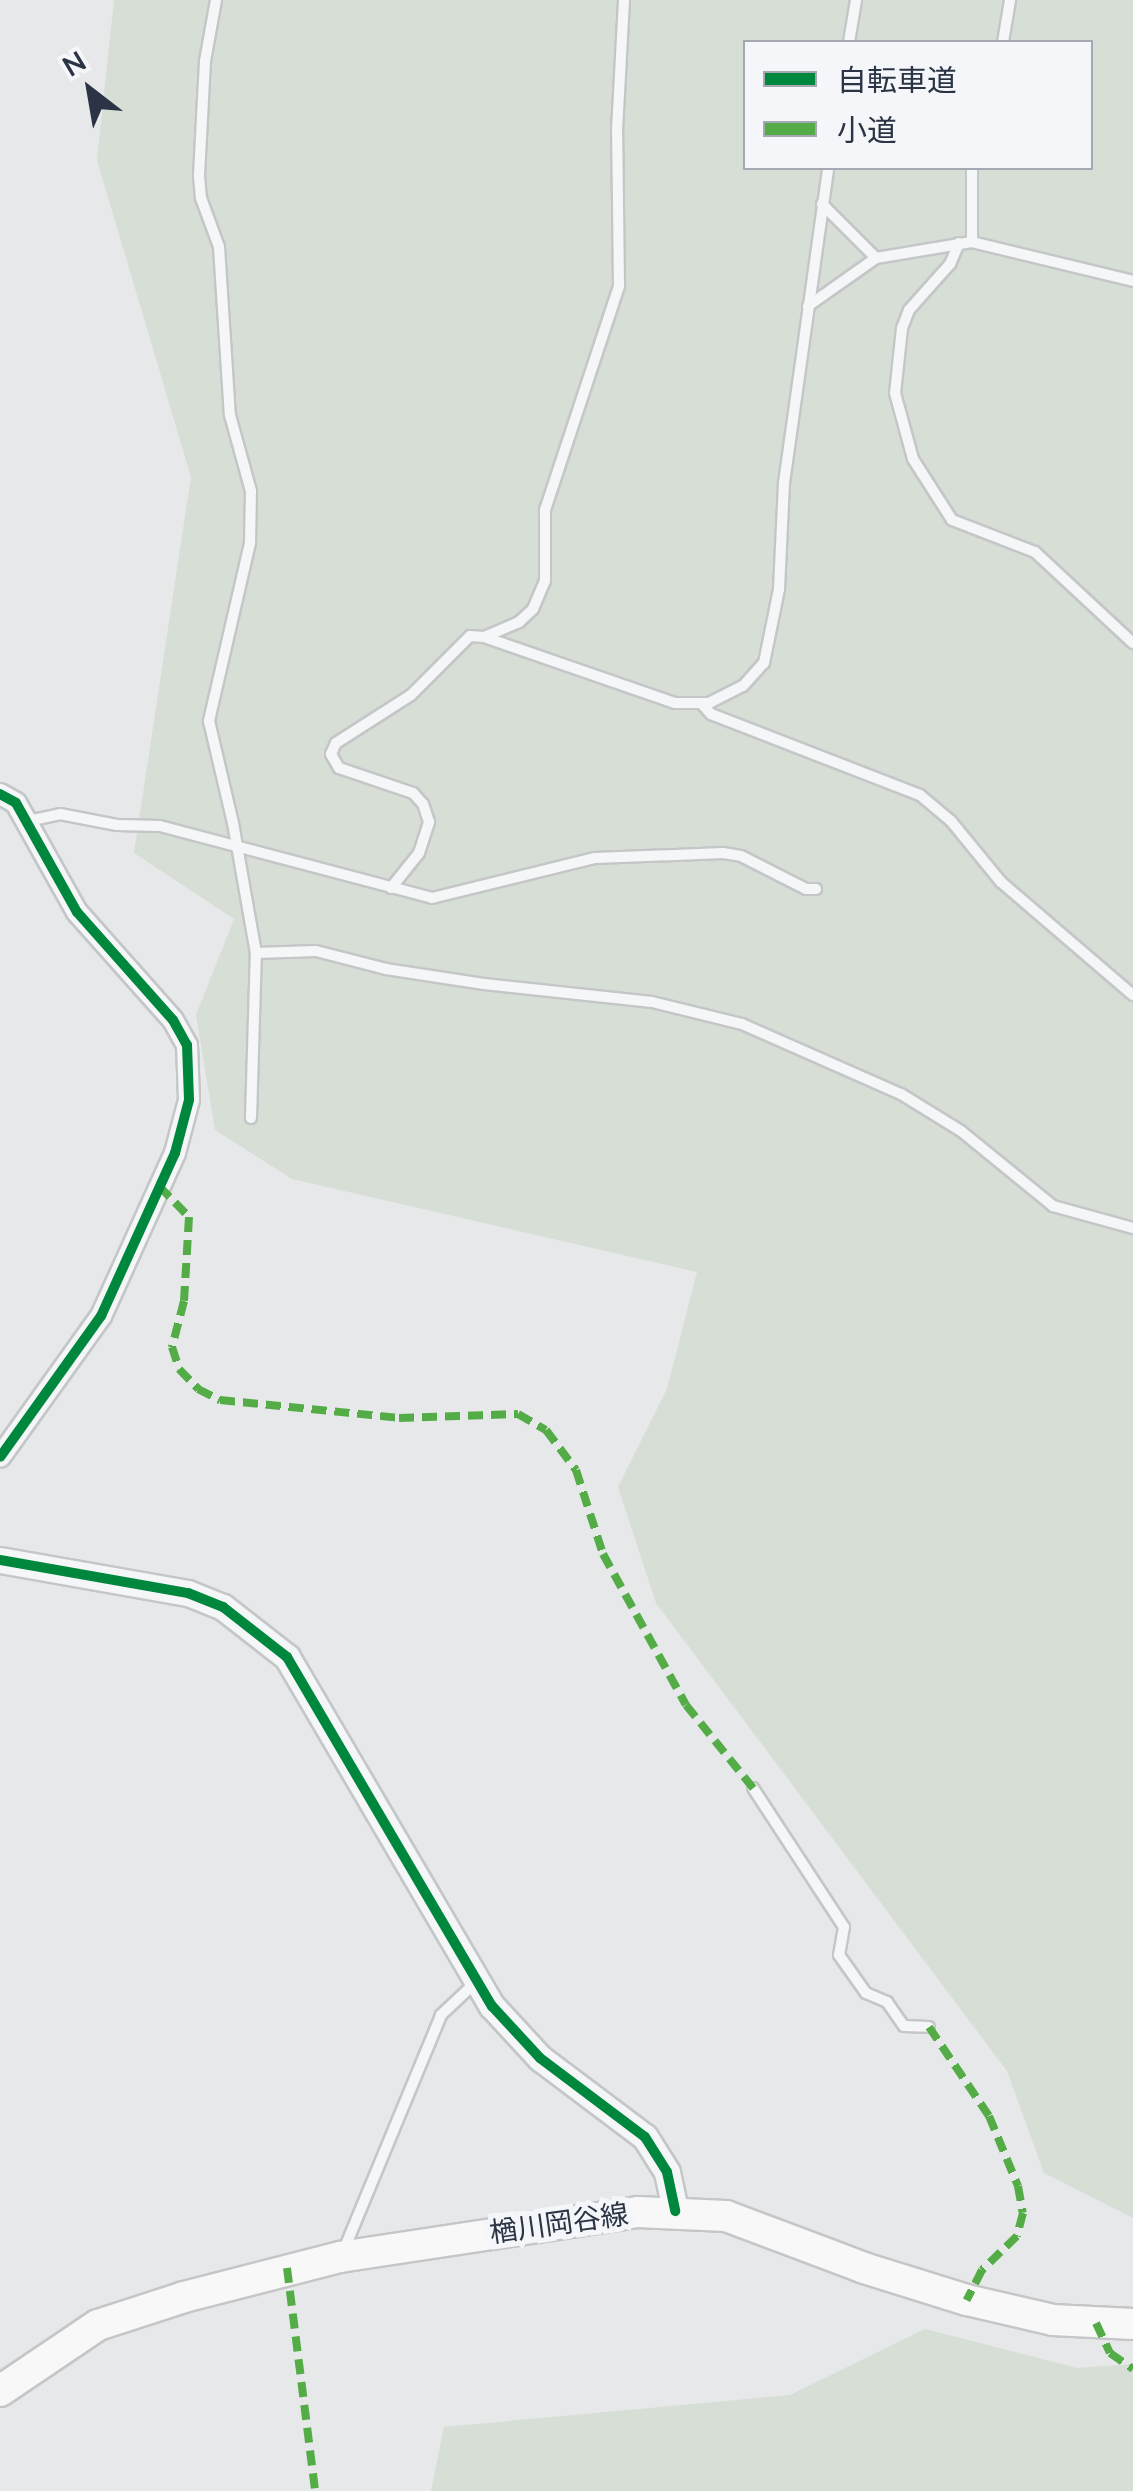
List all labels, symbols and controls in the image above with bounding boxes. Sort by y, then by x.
north arrow [40,40,140,140]
legend [743,40,1093,170]
text: N [56,43,93,86]
text: 自転車道 [837,61,957,102]
text: 小道 [837,111,897,152]
street label: 楢川岡谷線 [487,2198,631,2250]

